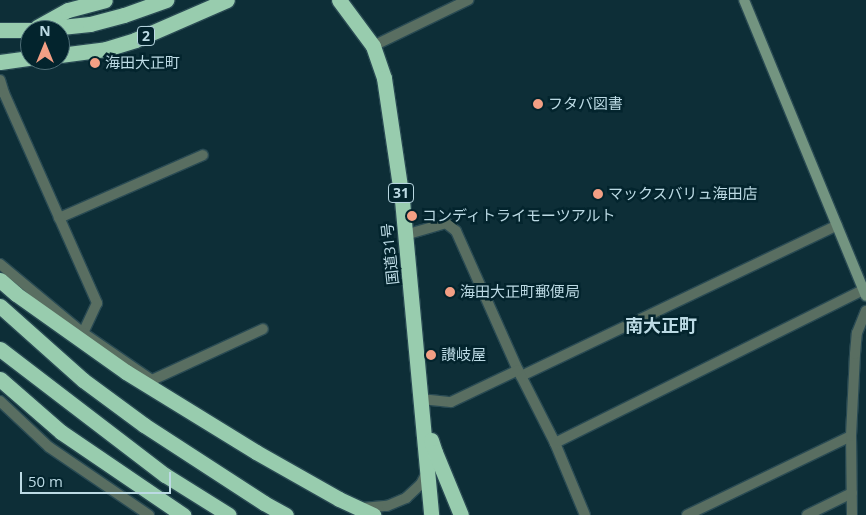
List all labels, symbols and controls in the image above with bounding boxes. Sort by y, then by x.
north arrow [20,20,70,70]
text: N [39,21,51,40]
road number: 2 [136,24,156,48]
place label: 海田大正町 [105,54,180,72]
marker: 海田大正町 [89,57,101,69]
place label: フタバ図書 [548,95,623,113]
marker: フタバ図書 [532,98,544,110]
road number: 31 [387,182,415,204]
place label: マックスバリュ海田店 [608,185,758,203]
marker: マックスバリュ海田店 [592,188,604,200]
place label: コンディトライモーツアルト [422,207,617,225]
marker: コンディトライモーツアルト [406,210,418,222]
street label: 国道31号 [378,222,402,286]
place label: 海田大正町郵便局 [460,283,580,301]
marker: 海田大正町郵便局 [444,286,456,298]
district label: 南大正町 [625,314,697,336]
place label: 讃岐屋 [441,346,486,364]
marker: 讃岐屋 [425,349,437,361]
scale bar [22,462,174,494]
text: 50 m [28,471,63,491]

